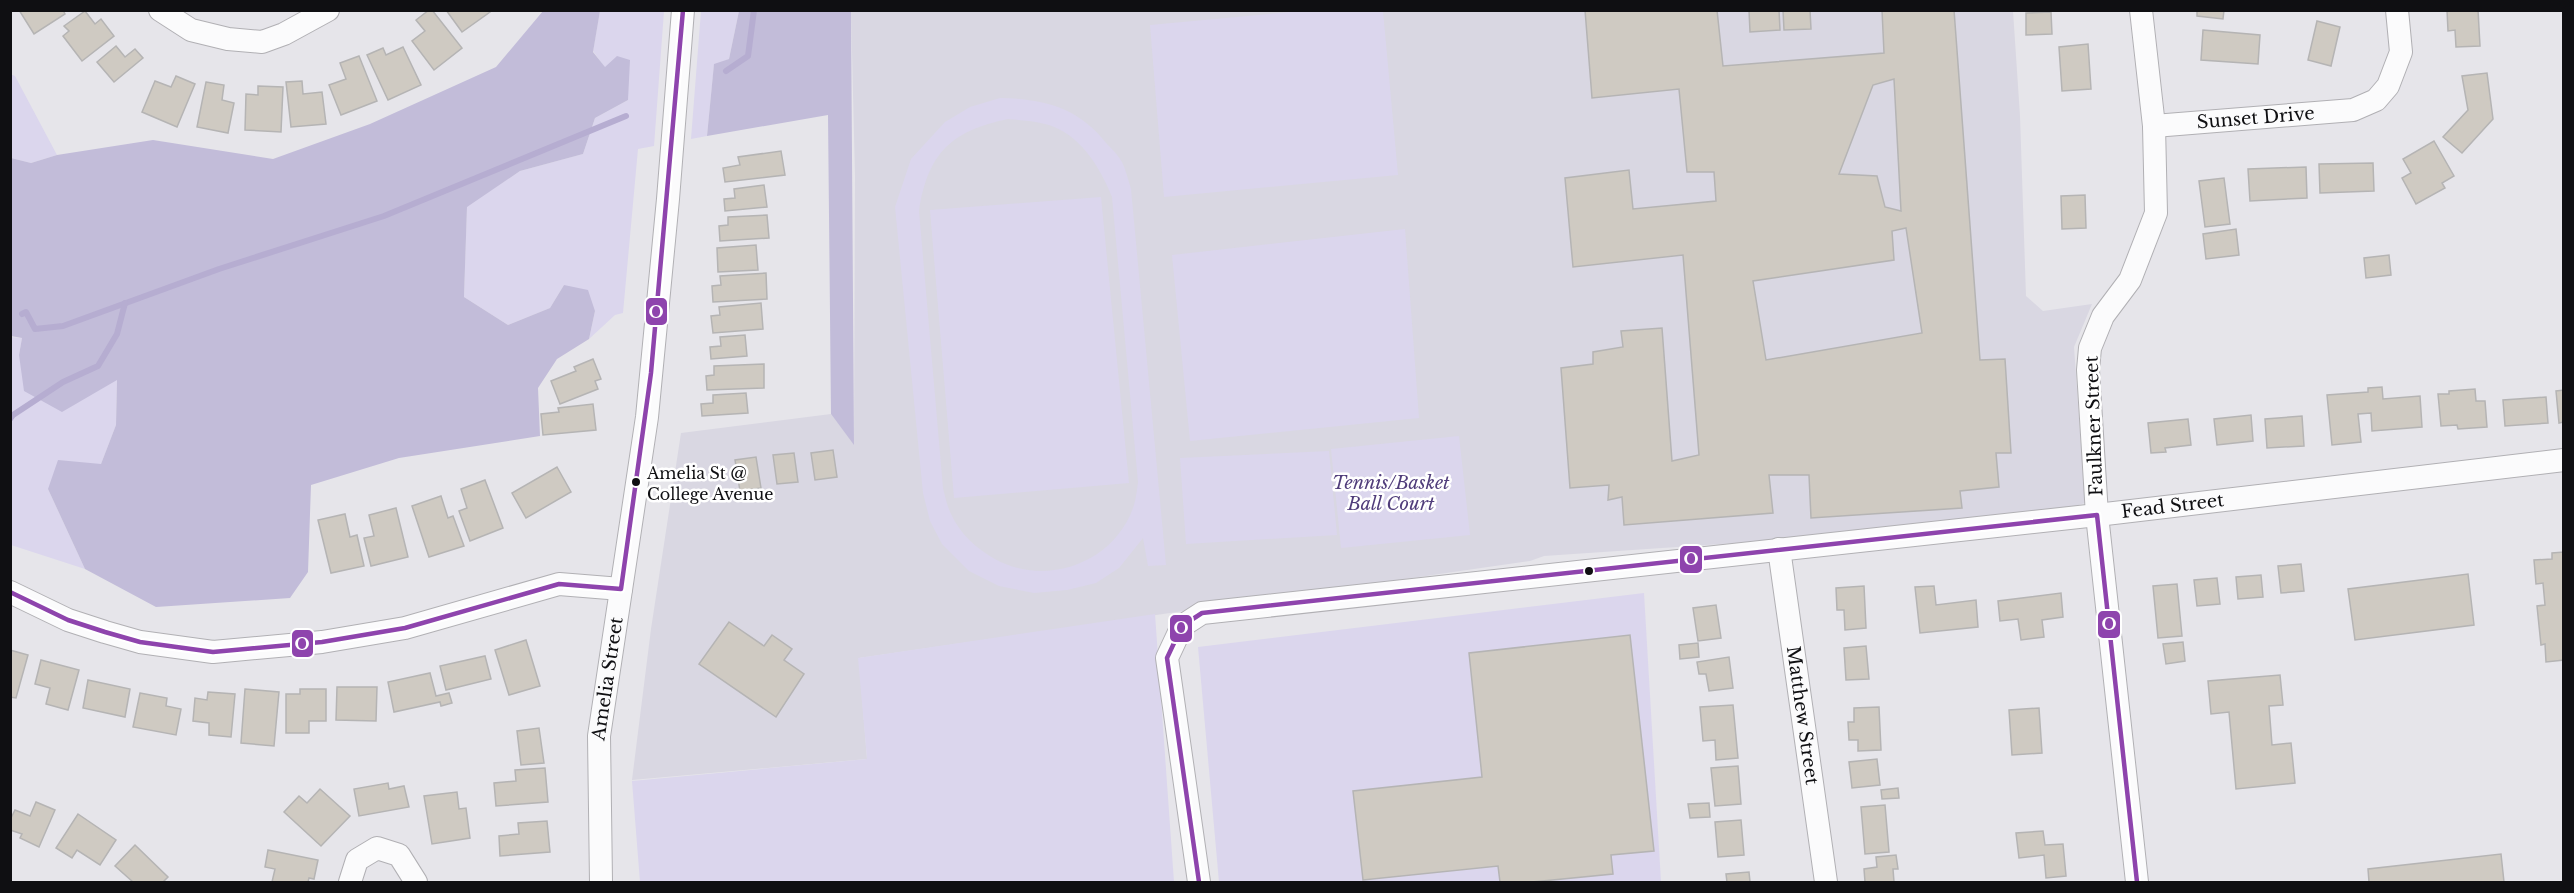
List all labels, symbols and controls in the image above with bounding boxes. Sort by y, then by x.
street label: Sunset Drive [2196,102,2315,134]
line badge: O [645,297,668,326]
text: O [648,302,664,322]
street label: Faulkner Street [2081,355,2107,497]
place label: Amelia St @ College Avenue [646,463,773,504]
park label: Tennis/Basket Ball Court [1332,472,1450,515]
marker: Amelia St @ College Avenue [630,476,642,488]
street label: Fead Street [2120,489,2225,523]
line badge: O [1679,545,1703,574]
text: O [1683,549,1699,569]
unlabelled marker [1583,565,1595,577]
line badge: O [2097,610,2121,639]
line badge: O [1169,614,1193,643]
text: O [2101,614,2117,634]
street label: Amelia Street [587,615,628,743]
text: O [1173,618,1189,638]
line badge: O [291,629,314,658]
text: O [294,634,310,654]
street label: Matthew Street [1782,645,1823,786]

